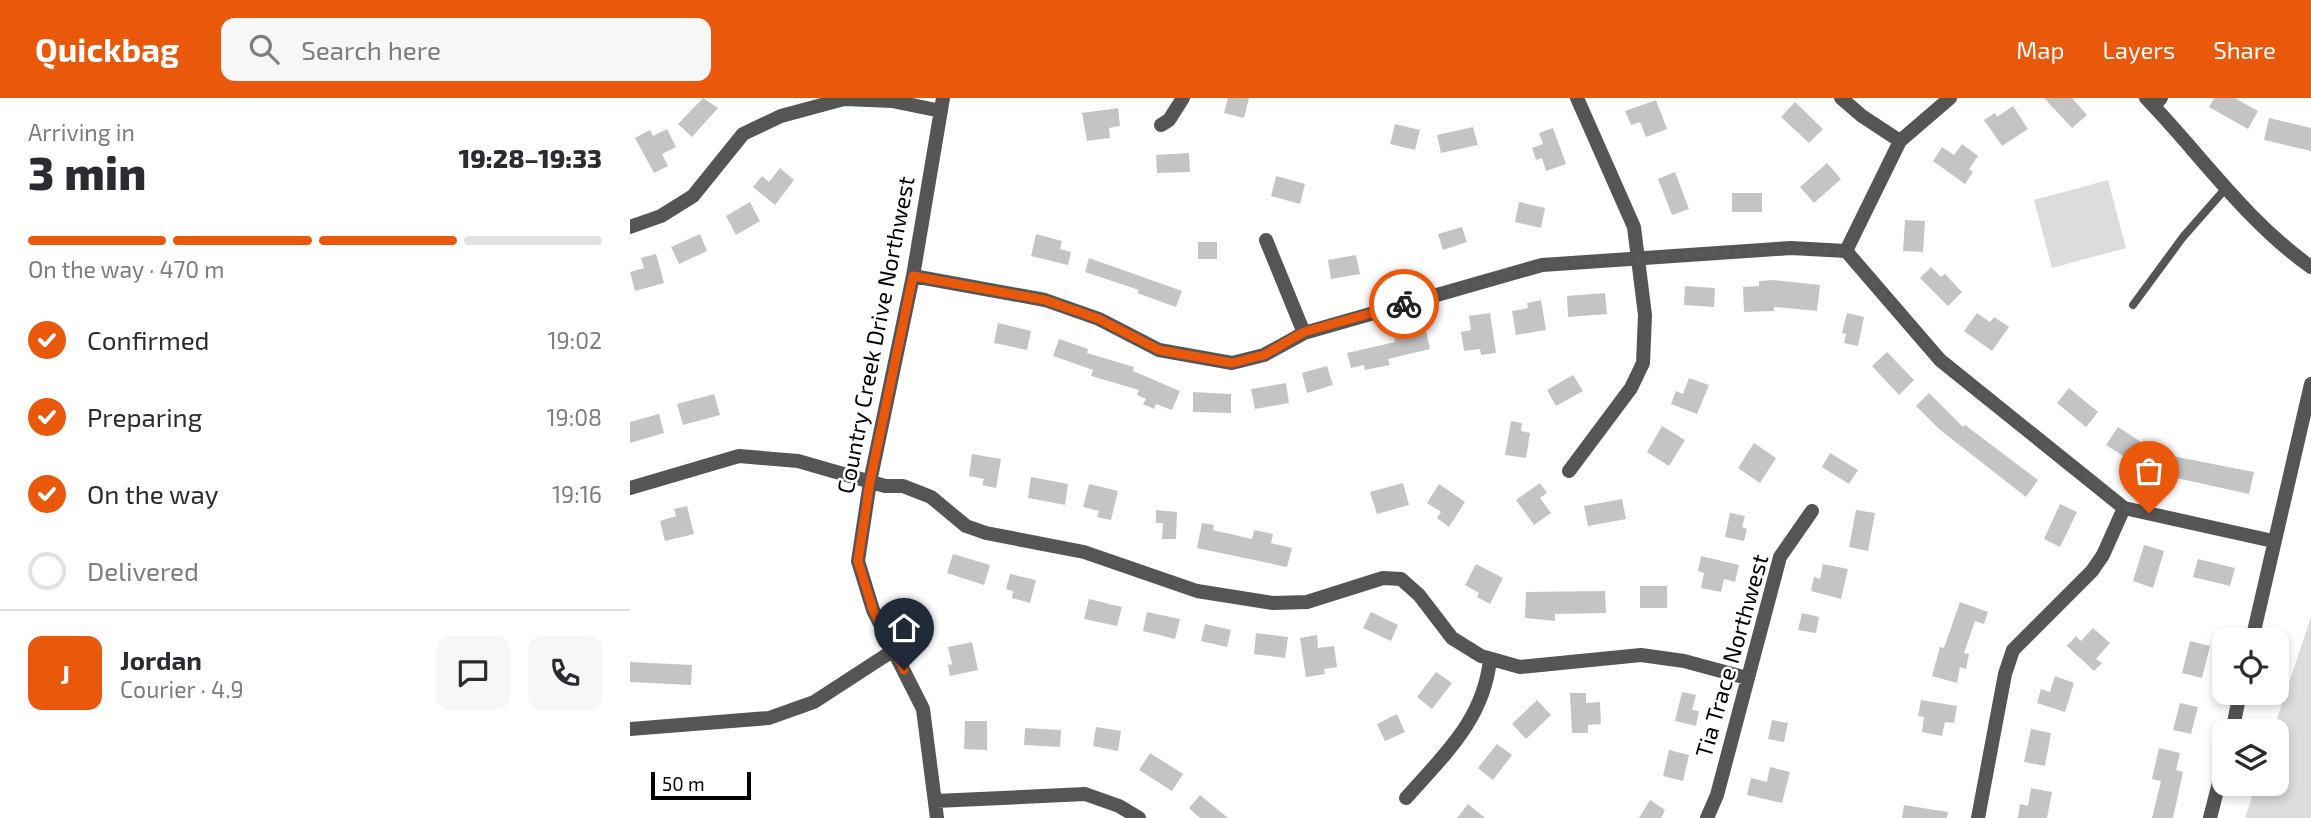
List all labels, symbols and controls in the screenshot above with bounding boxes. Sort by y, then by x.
search box [221,18,711,81]
text: Quickbag [35,29,179,69]
icon: search [245,30,283,68]
text: Search here [301,34,441,65]
text: Map [2016,35,2064,64]
text: Layers [2102,35,2175,64]
text: Share [2213,35,2276,64]
text: Arriving in [28,118,135,146]
text: 19:28–19:33 [459,142,602,173]
text: 3 min [28,144,146,199]
street label: Country Creek Drive Northwest [830,173,920,496]
text: On the way · 470 m [28,255,225,283]
courier [1369,269,1439,339]
icon: bike [1385,285,1423,323]
icon: check [28,321,66,359]
text: Confirmed [87,324,210,355]
text: 19:02 [547,326,602,354]
icon: check [28,398,66,436]
text: Preparing [87,401,202,432]
text: 19:08 [546,403,602,431]
pin [2119,441,2179,513]
icon: bag [2130,452,2168,490]
icon: check [28,475,66,513]
text: On the way [87,478,218,509]
text: 19:16 [552,480,602,508]
street label: Tia Trace Northwest [1689,551,1774,761]
text: Delivered [87,555,199,586]
pin [874,598,934,670]
icon: home [885,609,923,647]
map controls [2212,628,2289,796]
button: locate [2212,628,2289,705]
button: chat [436,636,510,710]
button: phone [528,636,602,710]
text: Jordan [120,644,202,675]
text: J [60,658,70,689]
text: Courier · 4.9 [120,675,244,703]
button: layers [2212,719,2289,796]
scale bar [651,769,751,801]
text: 50 m [662,772,705,795]

